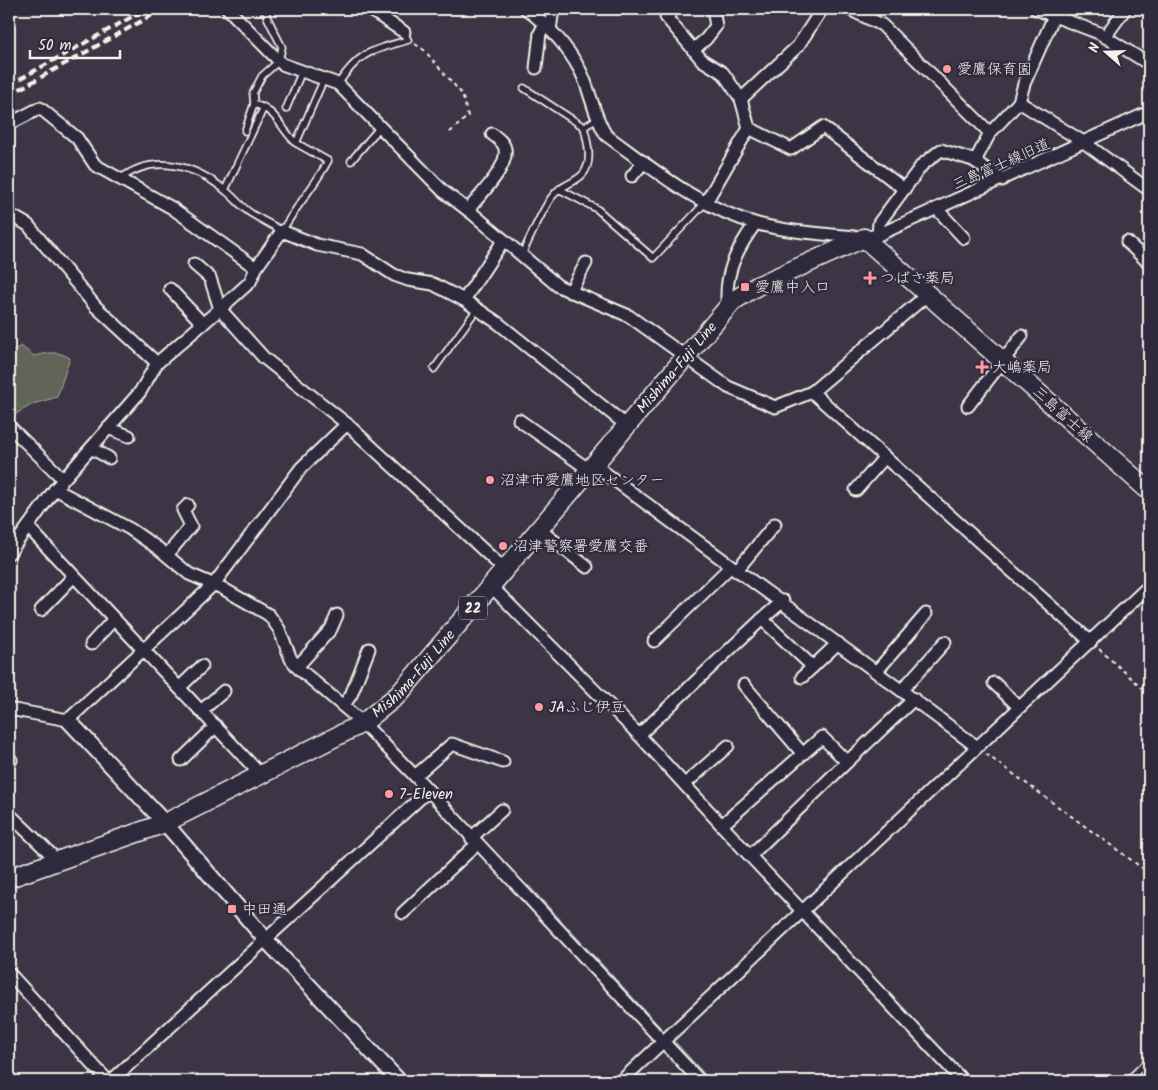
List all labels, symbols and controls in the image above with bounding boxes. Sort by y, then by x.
scale bar [30,28,120,60]
north arrow [1080,28,1130,78]
text: 50 m [38,34,72,58]
text: N [1083,40,1107,56]
place label: 愛鷹保育園 [957,58,1032,82]
marker: 愛鷹保育園 [941,63,953,75]
street label: 三島富士線旧道 [949,133,1054,197]
place label: つばさ薬局 [880,267,955,291]
marker: つばさ薬局 [864,272,876,284]
place label: 愛鷹中入口 [755,276,830,300]
marker: 愛鷹中入口 [739,281,751,293]
street label: Mishima-Fuji Line [631,317,724,419]
place label: 大嶋薬局 [992,356,1052,380]
marker: 大嶋薬局 [976,361,988,373]
street label: 三島富士線 [1026,381,1098,449]
place label: 沼津市愛鷹地区センター [500,469,664,493]
marker: 沼津市愛鷹地区センター [484,474,496,486]
place label: 沼津警察署愛鷹交番 [513,535,648,559]
marker: 沼津警察署愛鷹交番 [497,540,509,552]
road number: 22 [459,596,487,620]
street label: Mishima-Fuji Line [367,624,462,725]
place label: JAふじ伊豆 [549,696,625,720]
marker: JAふじ伊豆 [533,701,545,713]
place label: 7-Eleven [399,783,453,807]
marker: 7-Eleven [383,788,395,800]
place label: 中田通 [242,898,287,922]
marker: 中田通 [226,903,238,915]

